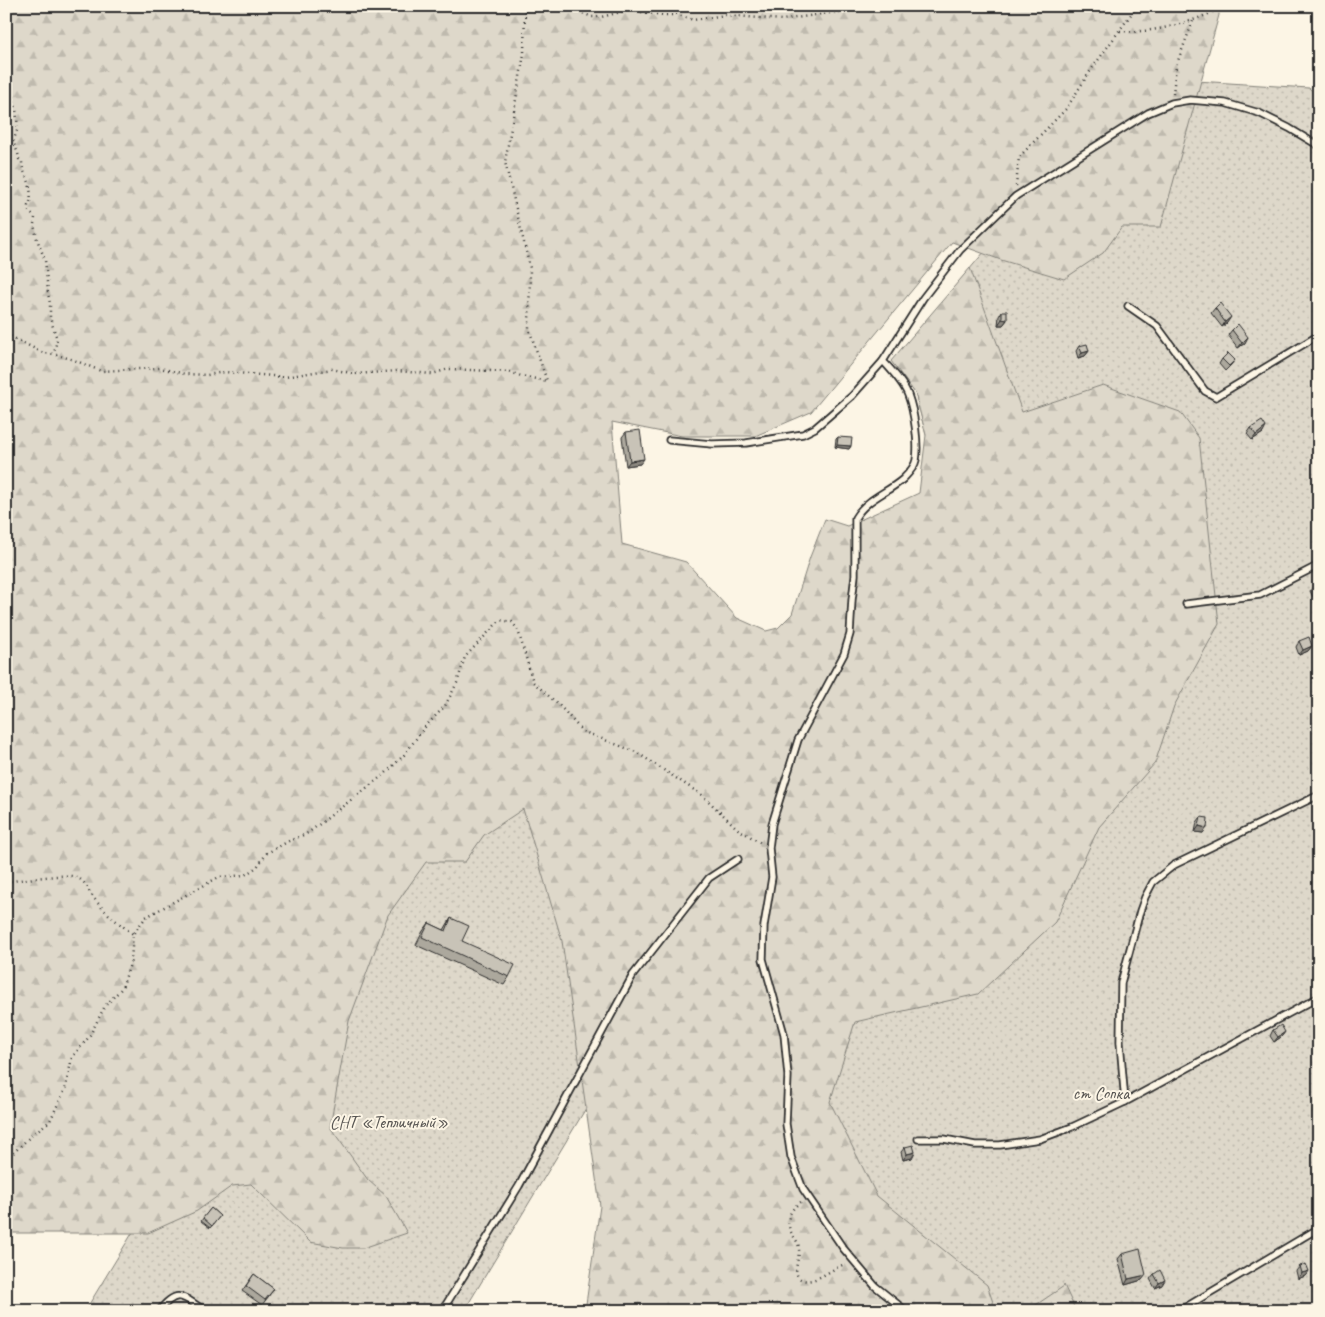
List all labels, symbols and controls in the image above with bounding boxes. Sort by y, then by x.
park label: ст Сопка [1073,1082,1131,1104]
park label: СНТ «Тепличный» [330,1111,449,1133]

